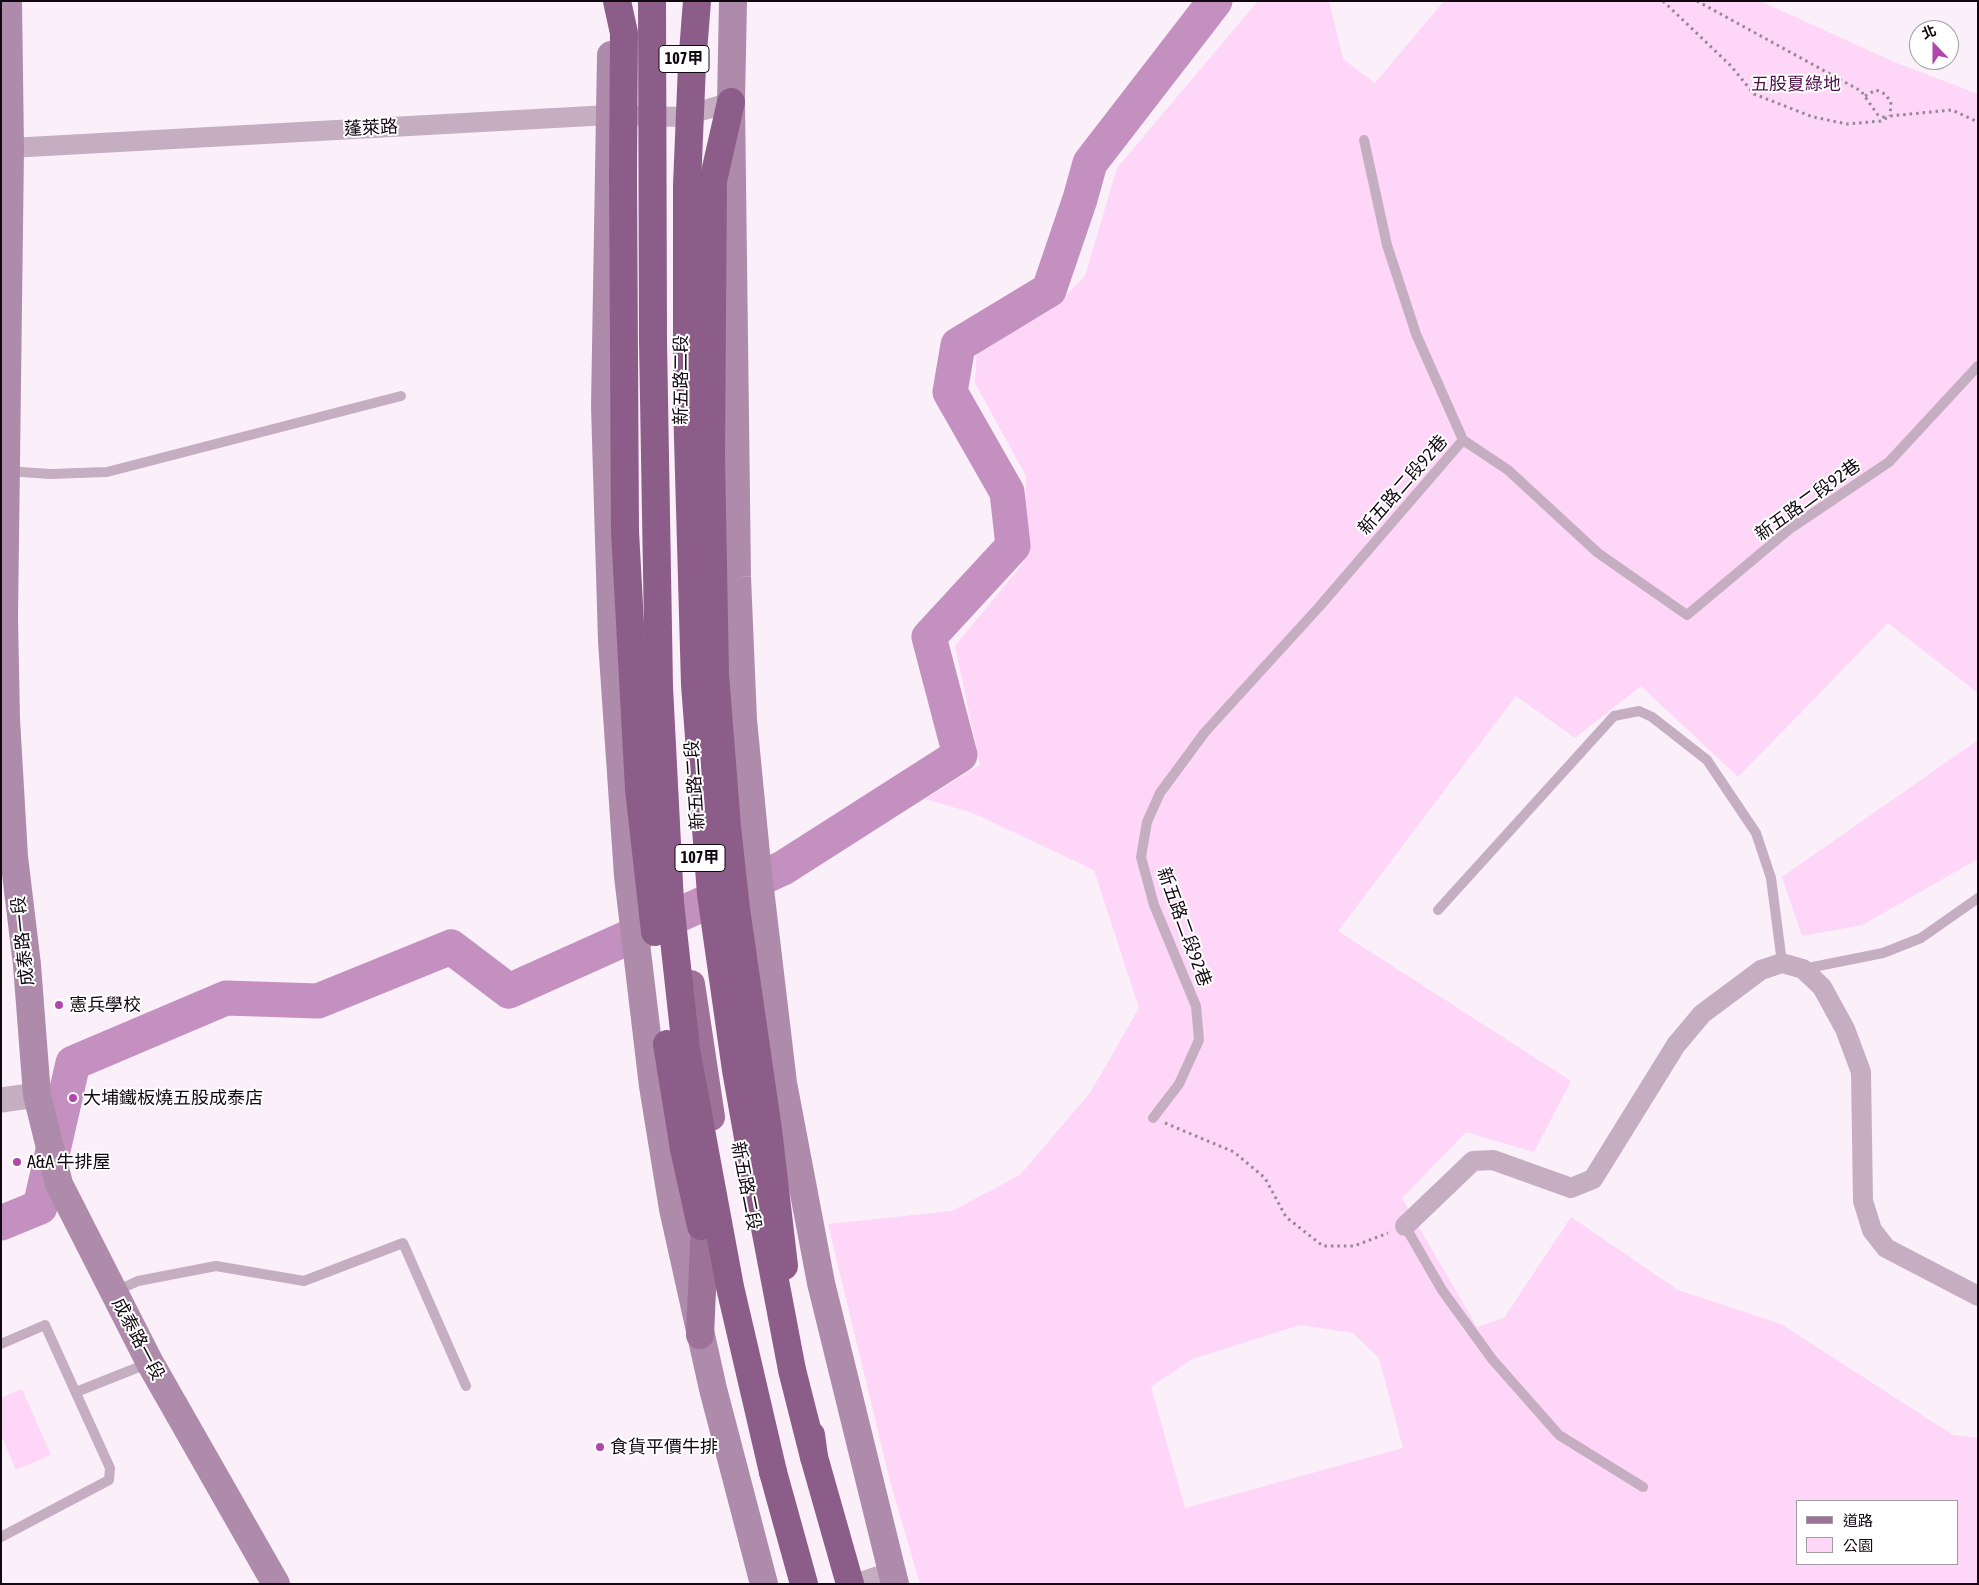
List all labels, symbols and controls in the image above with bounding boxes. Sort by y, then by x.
north arrow [1909,20,1959,70]
text: 北 [1919,22,1938,42]
road number: 107甲 [659,46,709,72]
park label: 五股夏綠地 [1751,73,1841,95]
street label: 蓬萊路 [343,116,399,140]
street label: 新五路二段 [670,335,692,425]
street label: 新五路二段92巷 [1354,431,1452,539]
street label: 新五路二段92巷 [1751,455,1865,545]
street label: 新五路二段 [681,739,709,831]
road number: 107甲 [675,844,725,871]
street label: 新五路二段92巷 [1152,865,1216,989]
street label: 成泰路一段 [8,895,38,987]
place label: 憲兵學校 [69,994,141,1016]
marker: 憲兵學校 [53,999,65,1011]
place label: 大埔鐵板燒五股成泰店 [83,1087,263,1109]
marker: 大埔鐵板燒五股成泰店 [67,1092,79,1104]
street label: 新五路二段 [727,1140,765,1232]
place label: A&A 牛排屋 [27,1151,110,1173]
marker: A&A 牛排屋 [11,1156,23,1168]
street label: 成泰路一段 [107,1294,169,1384]
place label: 食貨平價牛排 [610,1436,718,1458]
marker: 食貨平價牛排 [594,1441,606,1453]
legend [1796,1500,1959,1565]
text: 道路 [1843,1512,1873,1529]
text: 公園 [1843,1537,1873,1554]

